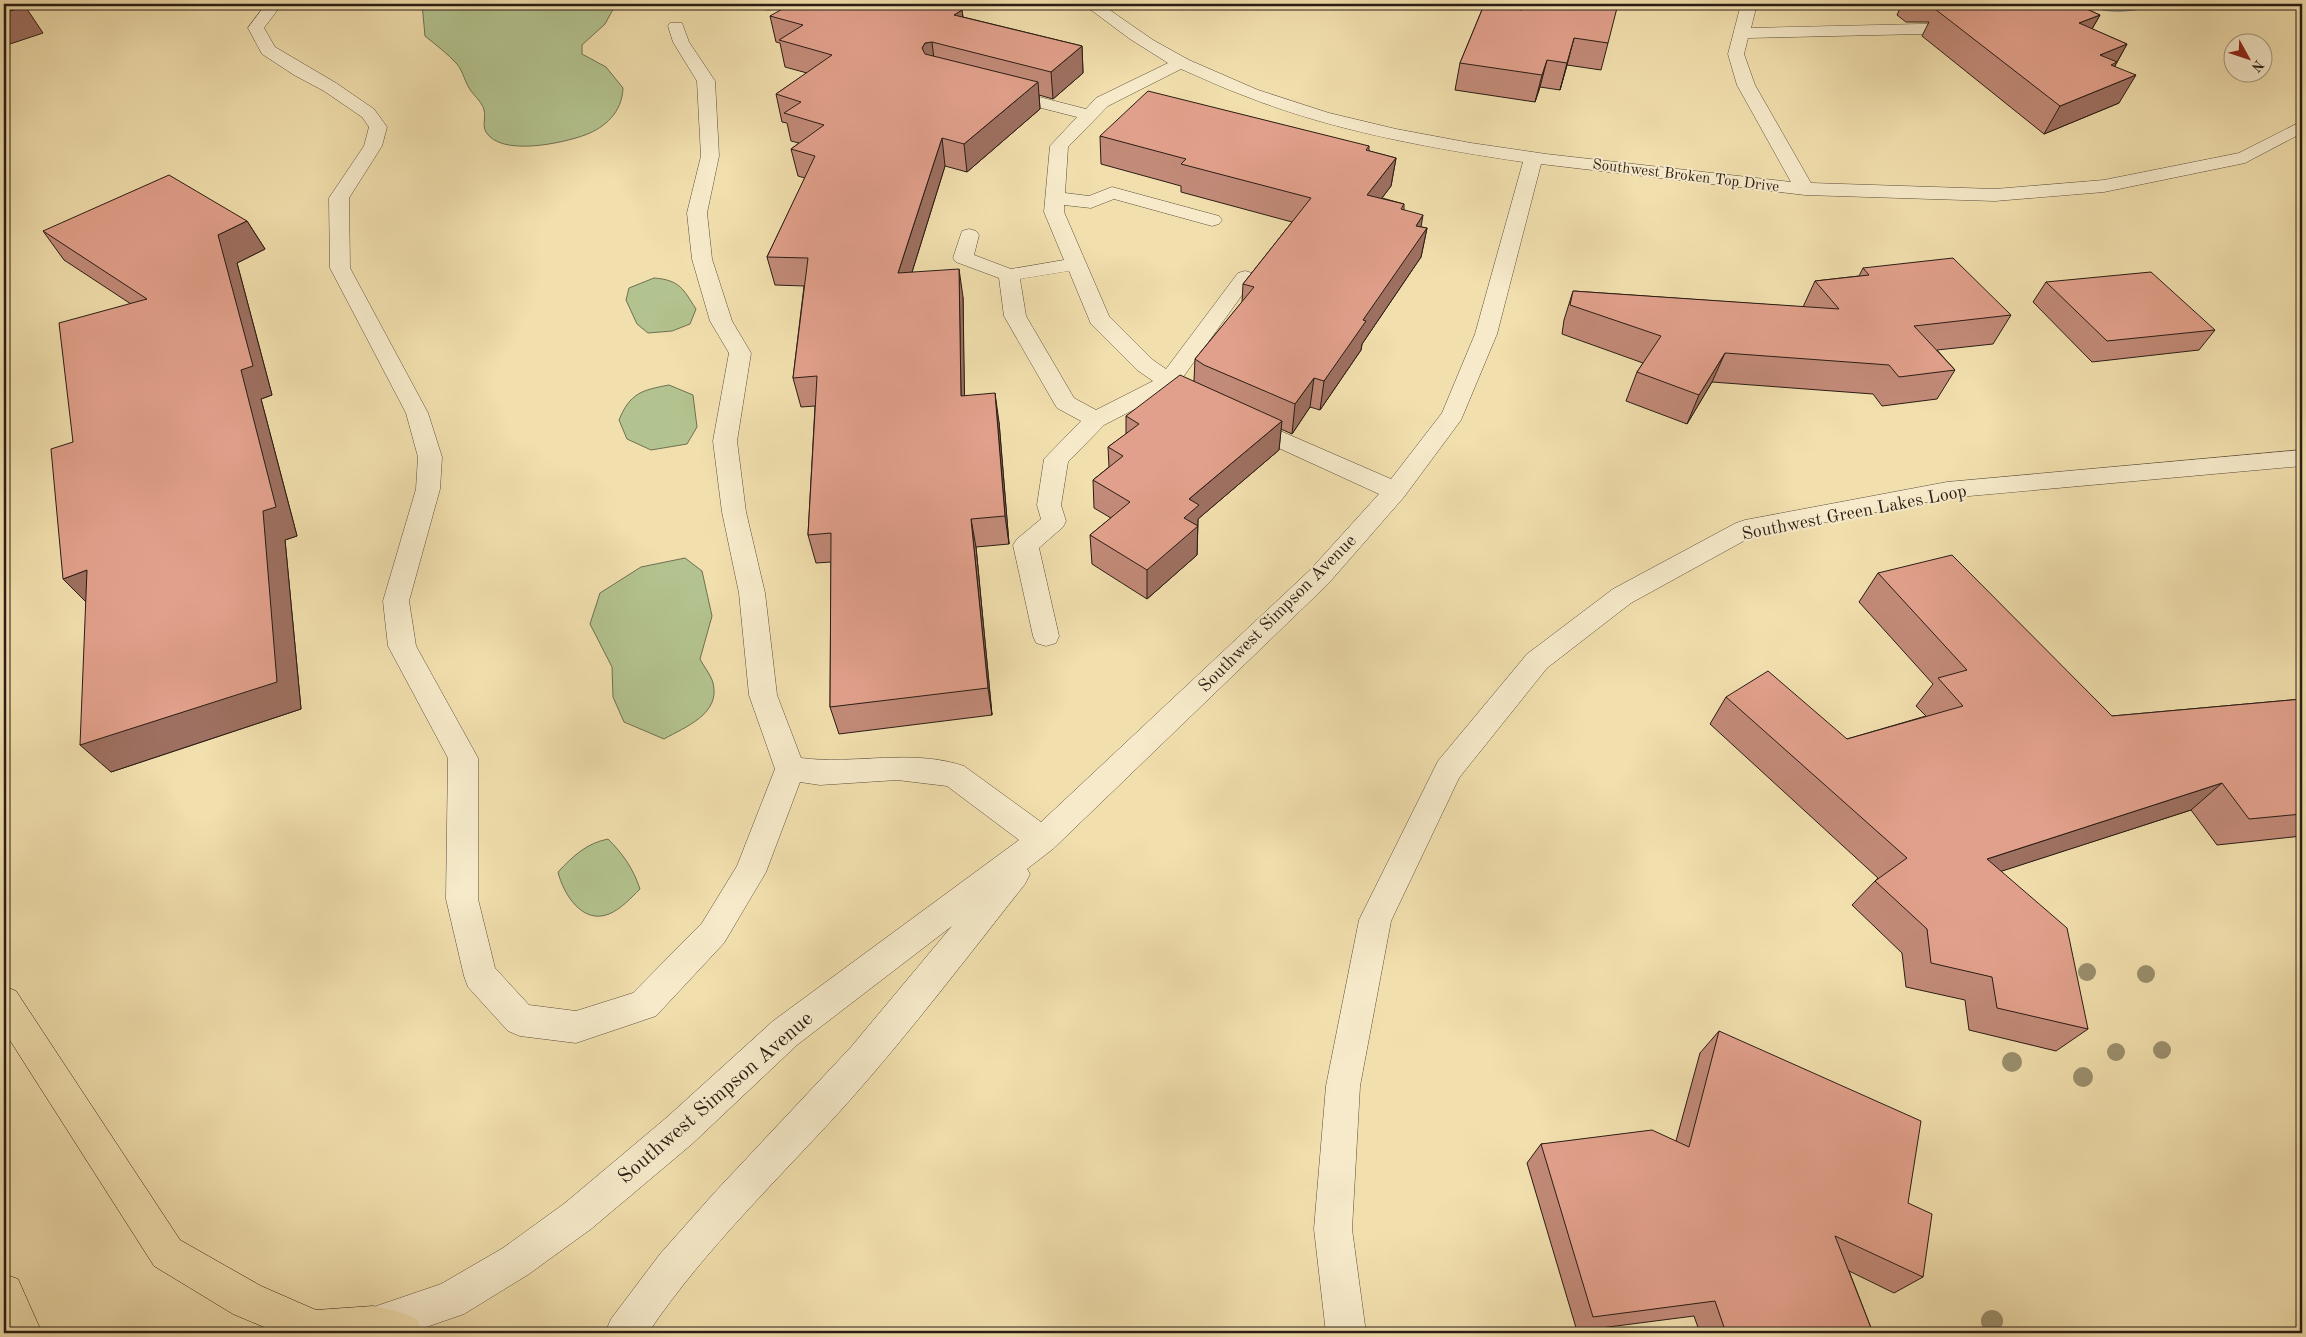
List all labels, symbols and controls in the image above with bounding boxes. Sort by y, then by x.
north arrow [2224,32,2274,82]
text: N [2248,57,2266,75]
street label: Southwest Broken Top Drive [1592,158,1780,195]
street label: Southwest Green Lakes Loop [1740,482,1968,544]
street label: Southwest Simpson Avenue [1195,531,1360,696]
street label: Southwest Simpson Avenue [615,1008,817,1188]

